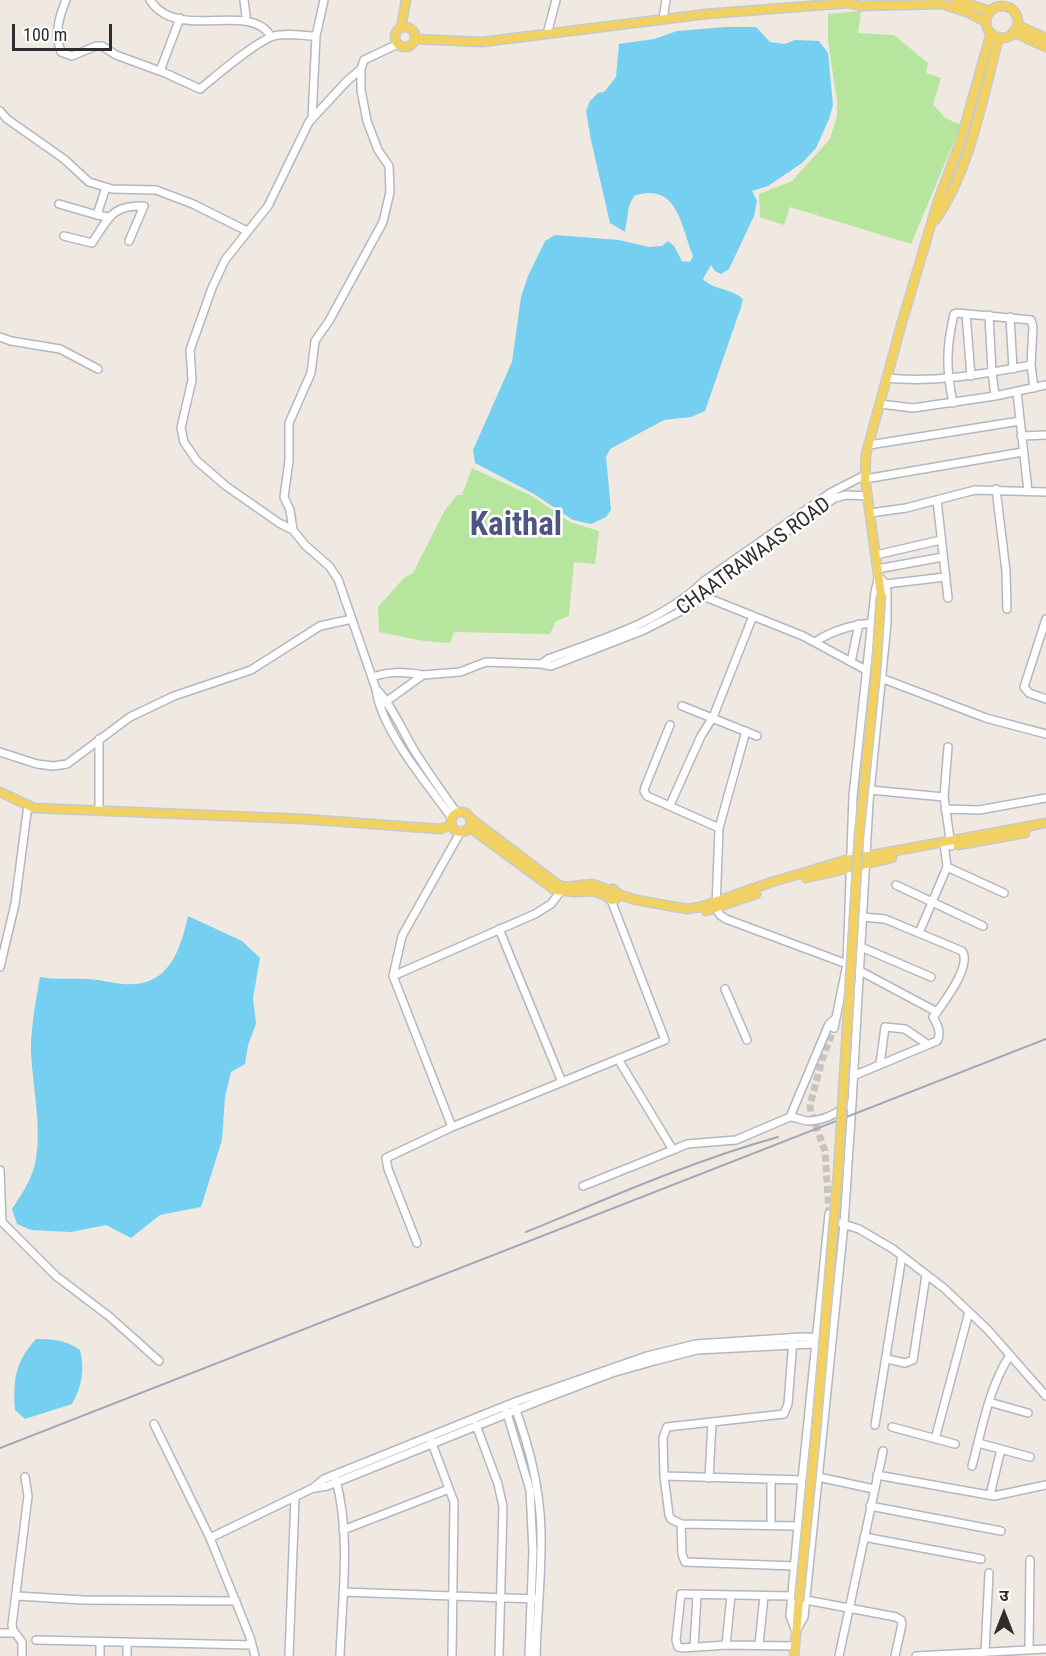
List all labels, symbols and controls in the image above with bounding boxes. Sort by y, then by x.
scale bar [15,12,116,50]
text: 100 m [23,24,67,45]
street label: CHAATRAWAAS ROAD [672,493,836,621]
district label: Kaithal [470,507,562,547]
north arrow [974,1584,1034,1644]
text: उ [999,1586,1009,1605]

